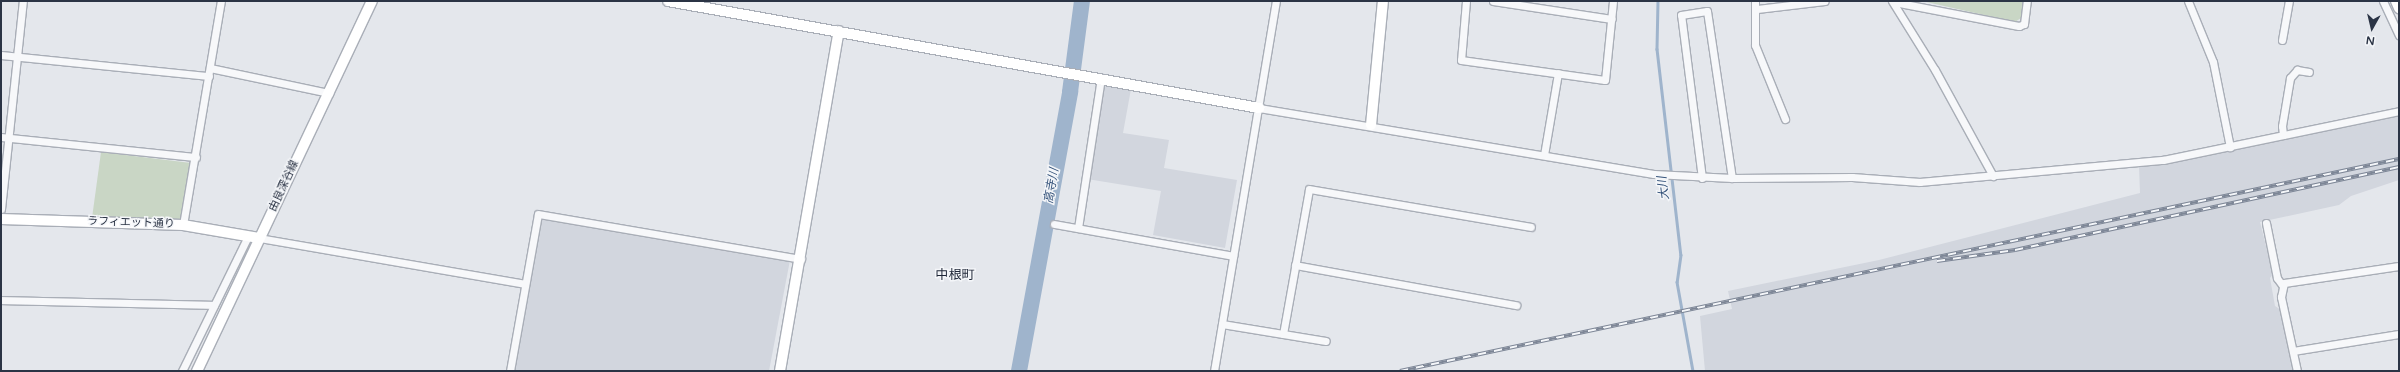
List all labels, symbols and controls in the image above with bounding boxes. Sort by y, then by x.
north arrow [2352,8,2392,48]
text: N [2365,33,2376,47]
street label: 由良深谷線 [266,158,302,214]
water label: 高寺川 [1042,167,1062,205]
water label: 大川 [1655,175,1673,201]
street label: ラフィエット通り [87,215,175,231]
district label: 中根町 [936,267,974,283]

